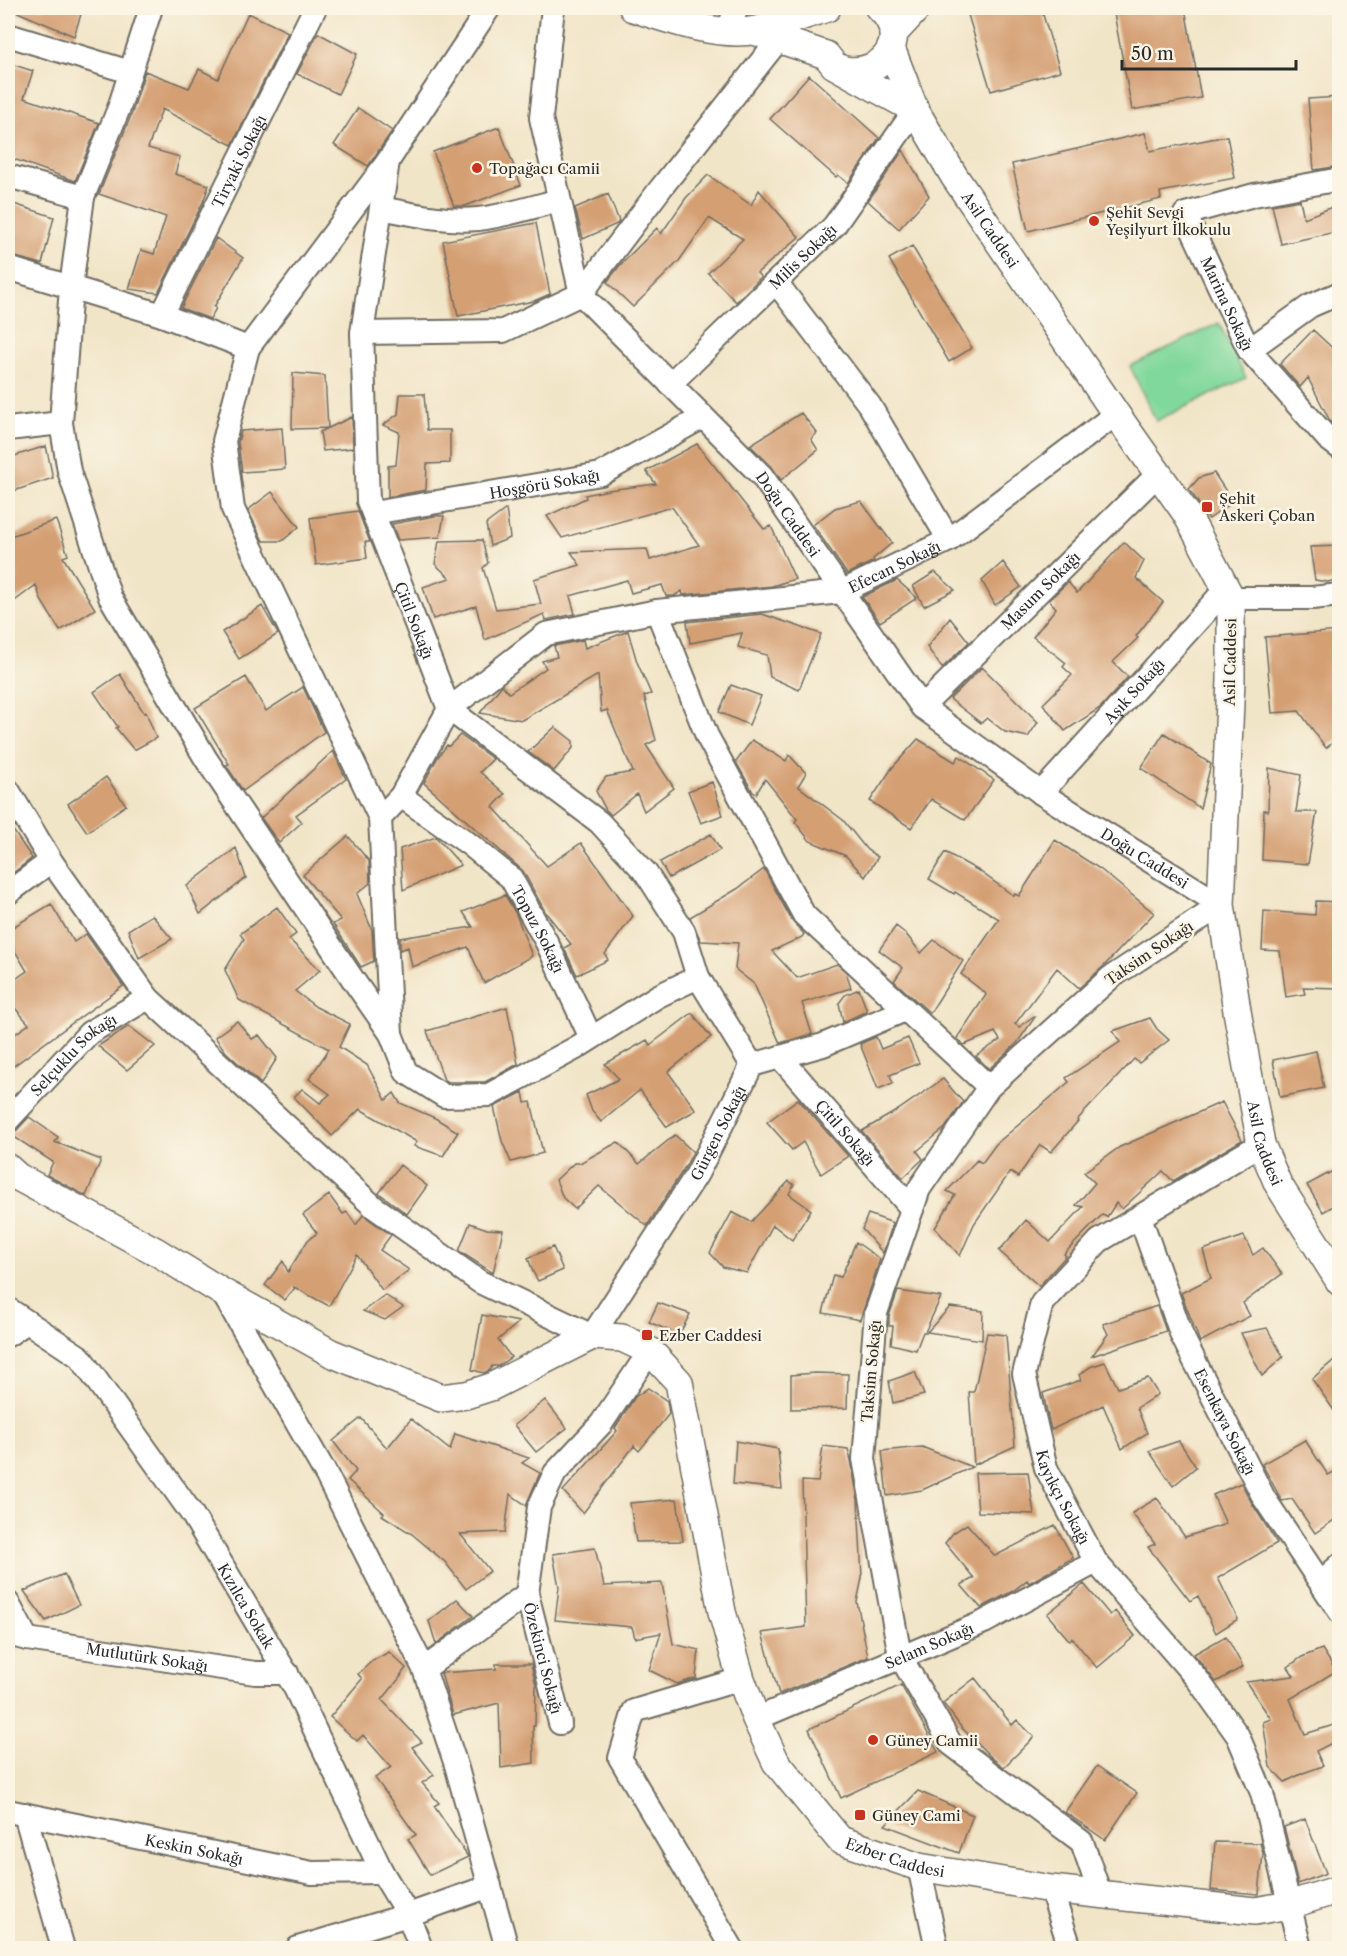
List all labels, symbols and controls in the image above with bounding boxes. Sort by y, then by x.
scale bar [1122,33,1296,71]
text: 50 m [1131,43,1174,65]
street label: Tiryaki Sokağı [207,111,270,211]
place label: Topağacı Camii [489,159,600,178]
marker: Topağacı Camii [470,161,484,175]
street label: Asil Caddesi [957,187,1023,272]
place label: Şehit Sevgi Yeşilyurt İlkokulu [1105,203,1231,239]
marker: Şehit Sevgi Yeşilyurt İlkokulu [1087,214,1101,228]
street label: Milis Sokağı [765,219,840,293]
street label: Marina Sokağı [1197,253,1258,354]
street label: Hoşgörü Sokağı [488,465,601,502]
street label: Doğu Caddesi [752,468,825,561]
place label: Şehit Askeri Çoban [1218,489,1316,525]
marker: Şehit Askeri Çoban [1200,500,1214,514]
street label: Efecan Sokağı [845,536,944,597]
street label: Masum Sokağı [997,547,1084,634]
street label: Çitil Sokağı [391,579,438,662]
street label: Asil Caddesi [1220,617,1240,707]
street label: Aşık Sokağı [1099,654,1168,728]
street label: Doğu Caddesi [1097,823,1193,892]
street label: Topuz Sokağı [507,882,569,976]
street label: Taksim Sokağı [1101,916,1197,989]
street label: Selçuklu Sokağı [26,1009,120,1100]
street label: Gürgen Sokağı [686,1082,750,1184]
street label: Çitil Sokağı [812,1096,880,1170]
street label: Asil Caddesi [1244,1098,1287,1189]
street label: Taksim Sokağı [857,1319,885,1423]
place label: Ezber Caddesi [659,1326,762,1345]
marker: Ezber Caddesi [640,1328,654,1342]
street label: Esenkaya Sokağı [1190,1365,1260,1478]
street label: Kayıkçı Sokağı [1032,1448,1095,1548]
street label: Kızılca Sokak [214,1560,280,1653]
street label: Özekinci Sokağı [520,1600,567,1716]
street label: Selam Sokağı [882,1618,977,1673]
street label: Mutlutürk Sokağı [85,1638,210,1675]
place label: Güney Camii [885,1731,978,1750]
marker: Güney Camii [866,1733,880,1747]
place label: Güney Cami [872,1806,961,1825]
marker: Güney Cami [853,1808,867,1822]
street label: Keskin Sokağı [143,1830,245,1868]
street label: Ezber Caddesi [843,1833,946,1881]

